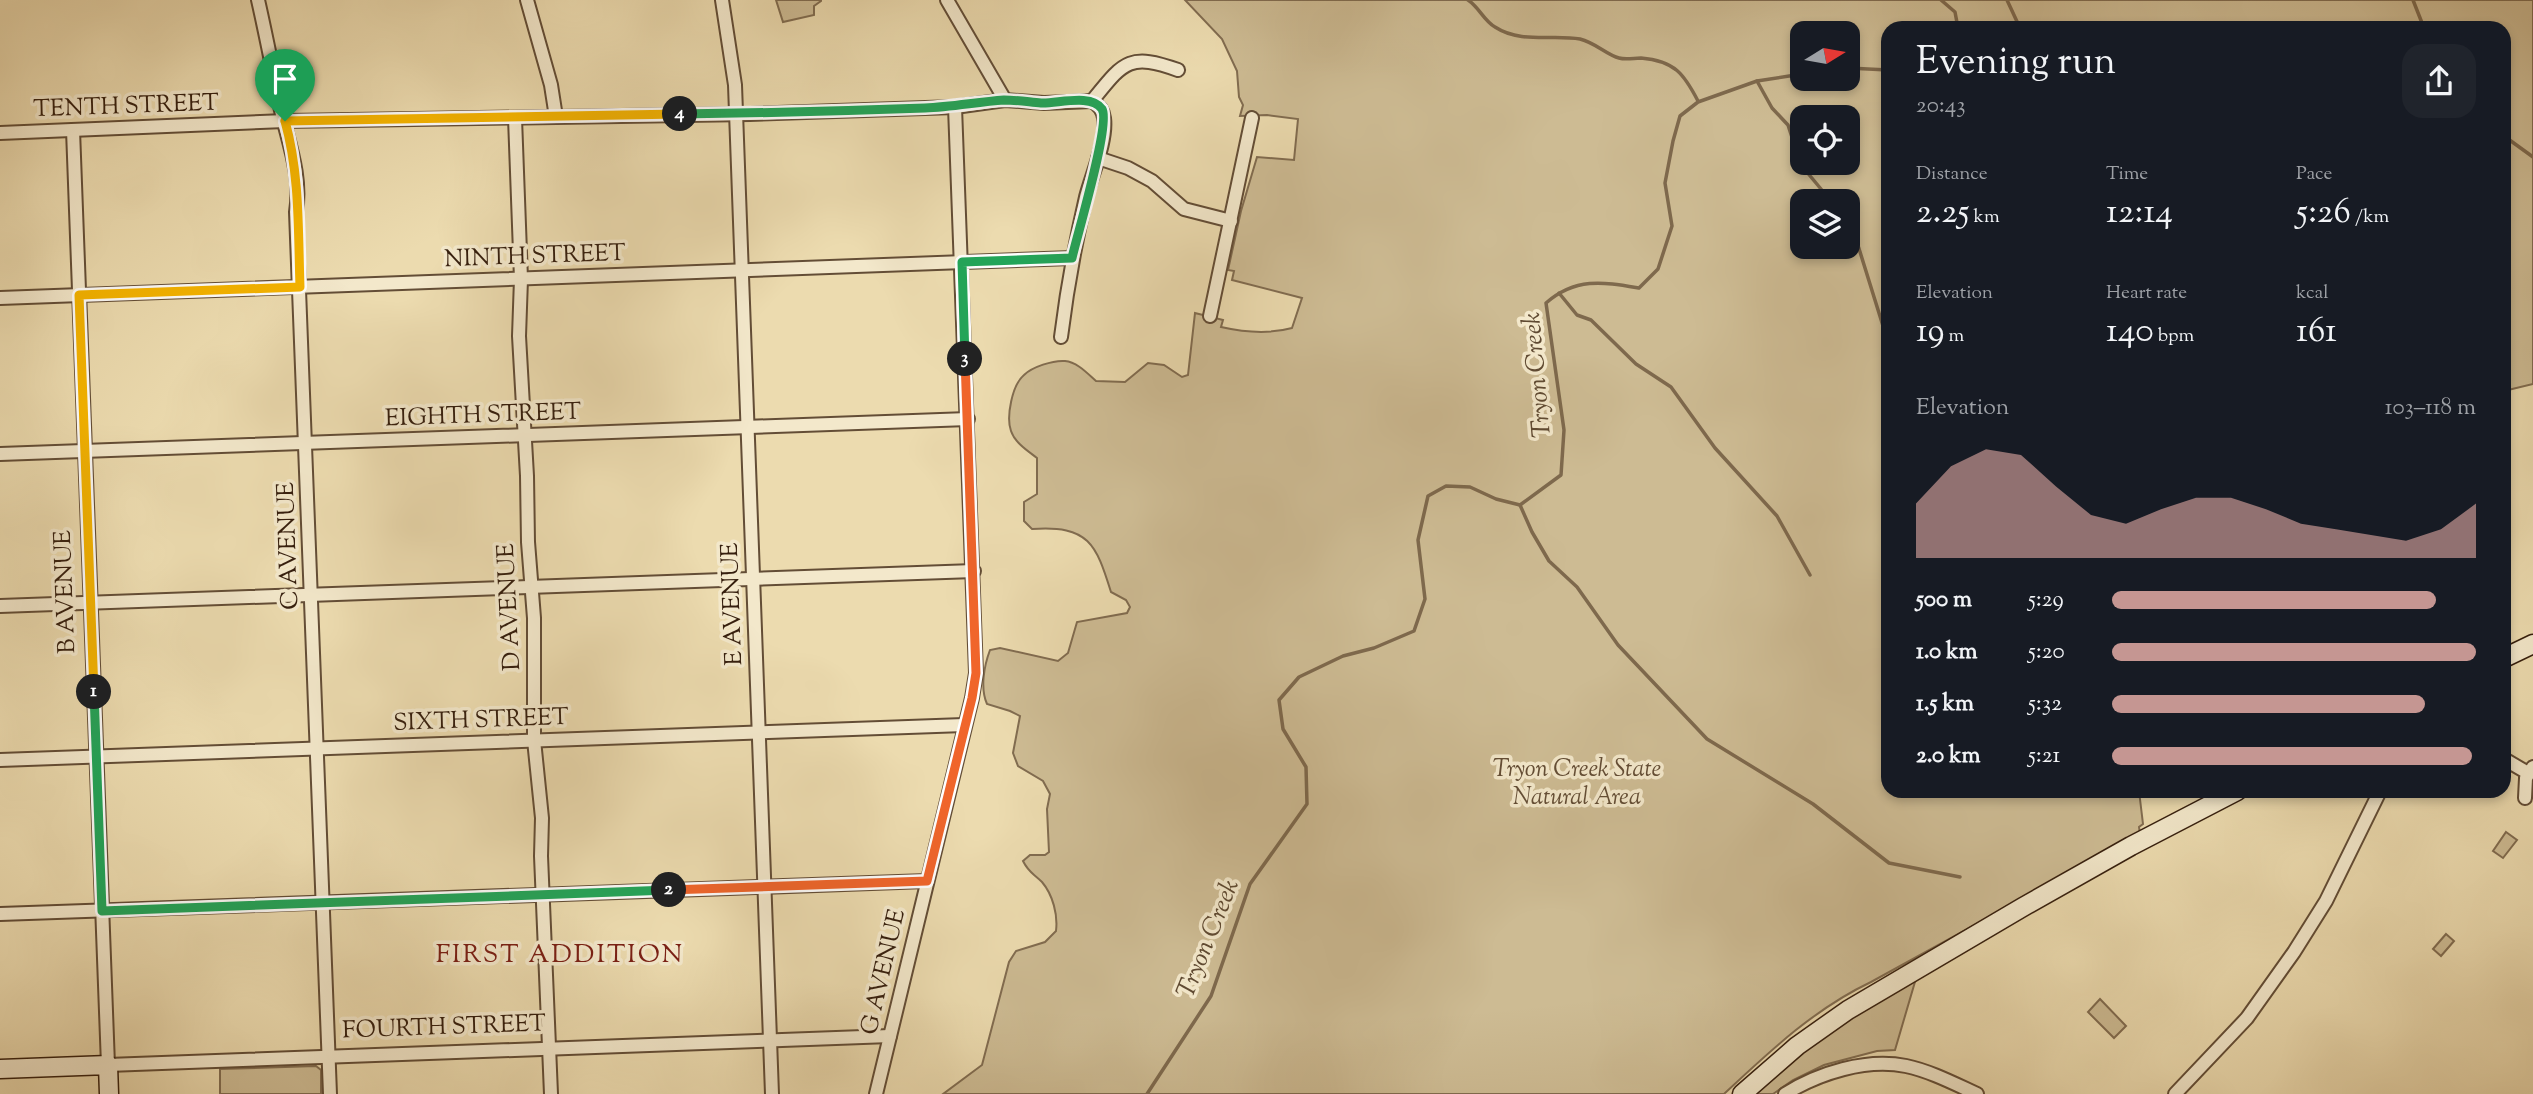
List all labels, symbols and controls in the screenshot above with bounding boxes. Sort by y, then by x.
north arrow [1790,21,1860,91]
map controls [1790,21,1860,259]
text: Evening run [1916,37,2116,91]
button: share [2402,44,2476,118]
pin [255,49,315,121]
icon: arrive [266,60,304,98]
street label: TENTH STREET [33,87,220,127]
text: 20:43 [1916,90,1966,123]
pin: 4 [662,96,698,132]
text: 4 [675,100,684,127]
button: locate [1790,105,1860,175]
text: Distance [1916,161,1988,188]
text: Time [2106,161,2148,188]
text: Pace [2296,161,2332,188]
text: 2.25 [1916,188,1970,239]
text: 12:14 [2106,188,2173,239]
text: 5:26 [2296,188,2351,239]
button: layers [1790,189,1860,259]
text: km [1970,204,2000,231]
text: /km [2351,204,2389,231]
street label: NINTH STREET [444,237,626,277]
text: Elevation [1916,280,1993,307]
text: Heart rate [2106,280,2187,307]
text: kcal [2296,280,2329,307]
text: 19 [1916,307,1945,358]
text: 140 [2106,307,2154,358]
text: 161 [2296,307,2337,358]
water label: Tryon Creek [1514,311,1562,439]
text: m [1945,323,1964,350]
text: bpm [2154,323,2194,350]
pin: 3 [948,342,982,376]
text: 3 [961,345,968,372]
text: Elevation [1916,392,2009,425]
text: 103–118 m [2385,392,2476,425]
street label: EIGHTH STREET [384,396,582,436]
street label: C AVENUE [270,481,308,610]
street label: B AVENUE [47,529,85,654]
street label: D AVENUE [490,542,530,671]
street label: E AVENUE [714,542,752,666]
text: 500 m [1916,584,1972,617]
text: 5:29 [2028,584,2064,617]
text: 1.0 km [1916,636,1978,669]
text: 5:20 [2028,636,2065,669]
pin: 1 [76,674,112,710]
text: 1 [90,678,97,705]
text: 1.5 km [1916,688,1974,721]
text: 5:32 [2028,688,2062,721]
street label: SIXTH STREET [393,701,569,741]
text: 2.0 km [1916,740,1981,773]
text: 5:21 [2028,740,2060,773]
park label: Tryon Creek State Natural Area [1493,753,1661,815]
pin: 2 [652,872,686,908]
water label: Tryon Creek [1168,874,1250,1004]
text: 2 [664,876,673,903]
street label: G AVENUE [853,905,915,1038]
district label: FIRST ADDITION [436,937,684,974]
street label: FOURTH STREET [342,1007,547,1049]

